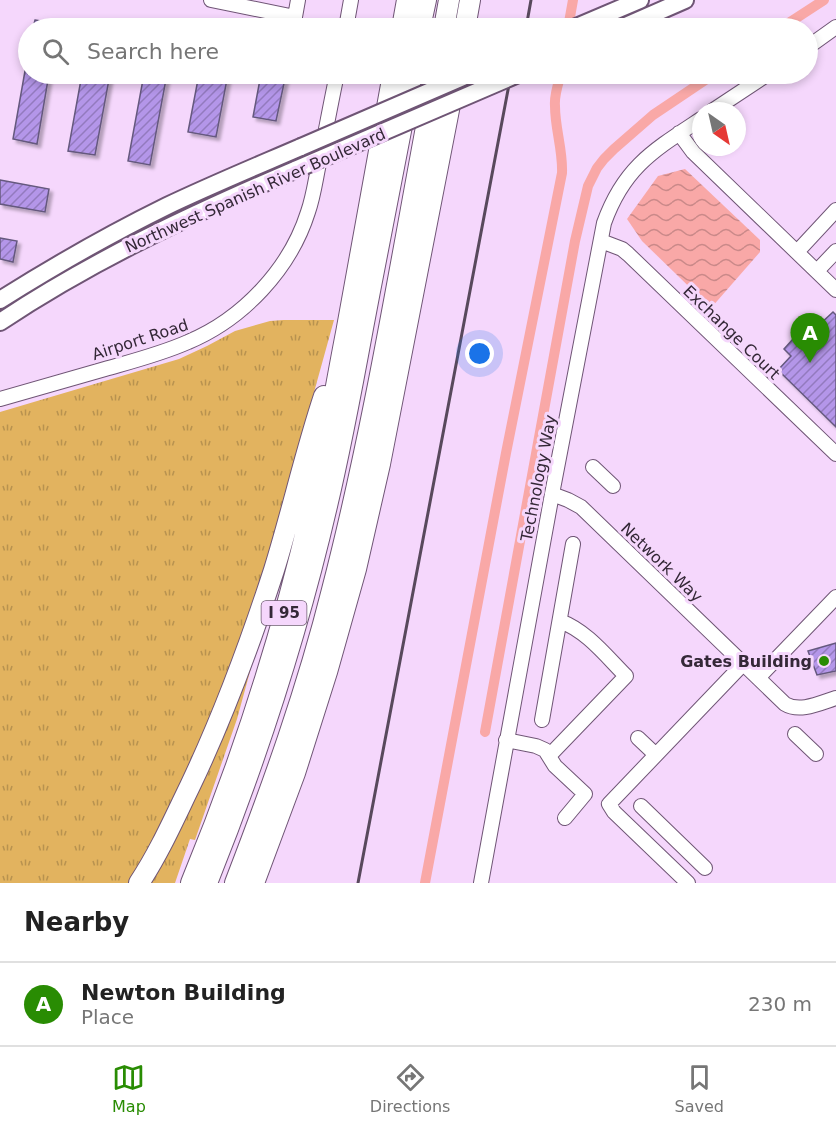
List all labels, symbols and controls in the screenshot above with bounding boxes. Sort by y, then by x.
search box [18,18,818,84]
icon: search [39,35,72,68]
text: Search here [87,39,219,64]
north arrow [692,102,746,156]
street label: Northwest Spanish River Boulevard [122,124,388,257]
street label: Exchange Court [679,281,784,383]
pin: A [790,314,830,363]
street label: Airport Road [90,315,191,364]
your location [465,339,494,368]
street label: Technology Way [517,413,560,544]
street label: Network Way [617,519,706,606]
road number: I 95 [262,601,306,625]
place label: Gates Building [680,652,812,671]
marker: Gates Building [817,654,831,668]
text: Nearby [24,907,129,937]
text: Newton Building [81,980,286,1005]
text: A [36,992,51,1016]
text: 230 m [748,992,812,1016]
text: Place [81,1005,134,1029]
tab: Map [112,1061,146,1116]
tab: Directions [370,1061,450,1116]
tab: Saved [675,1061,724,1116]

